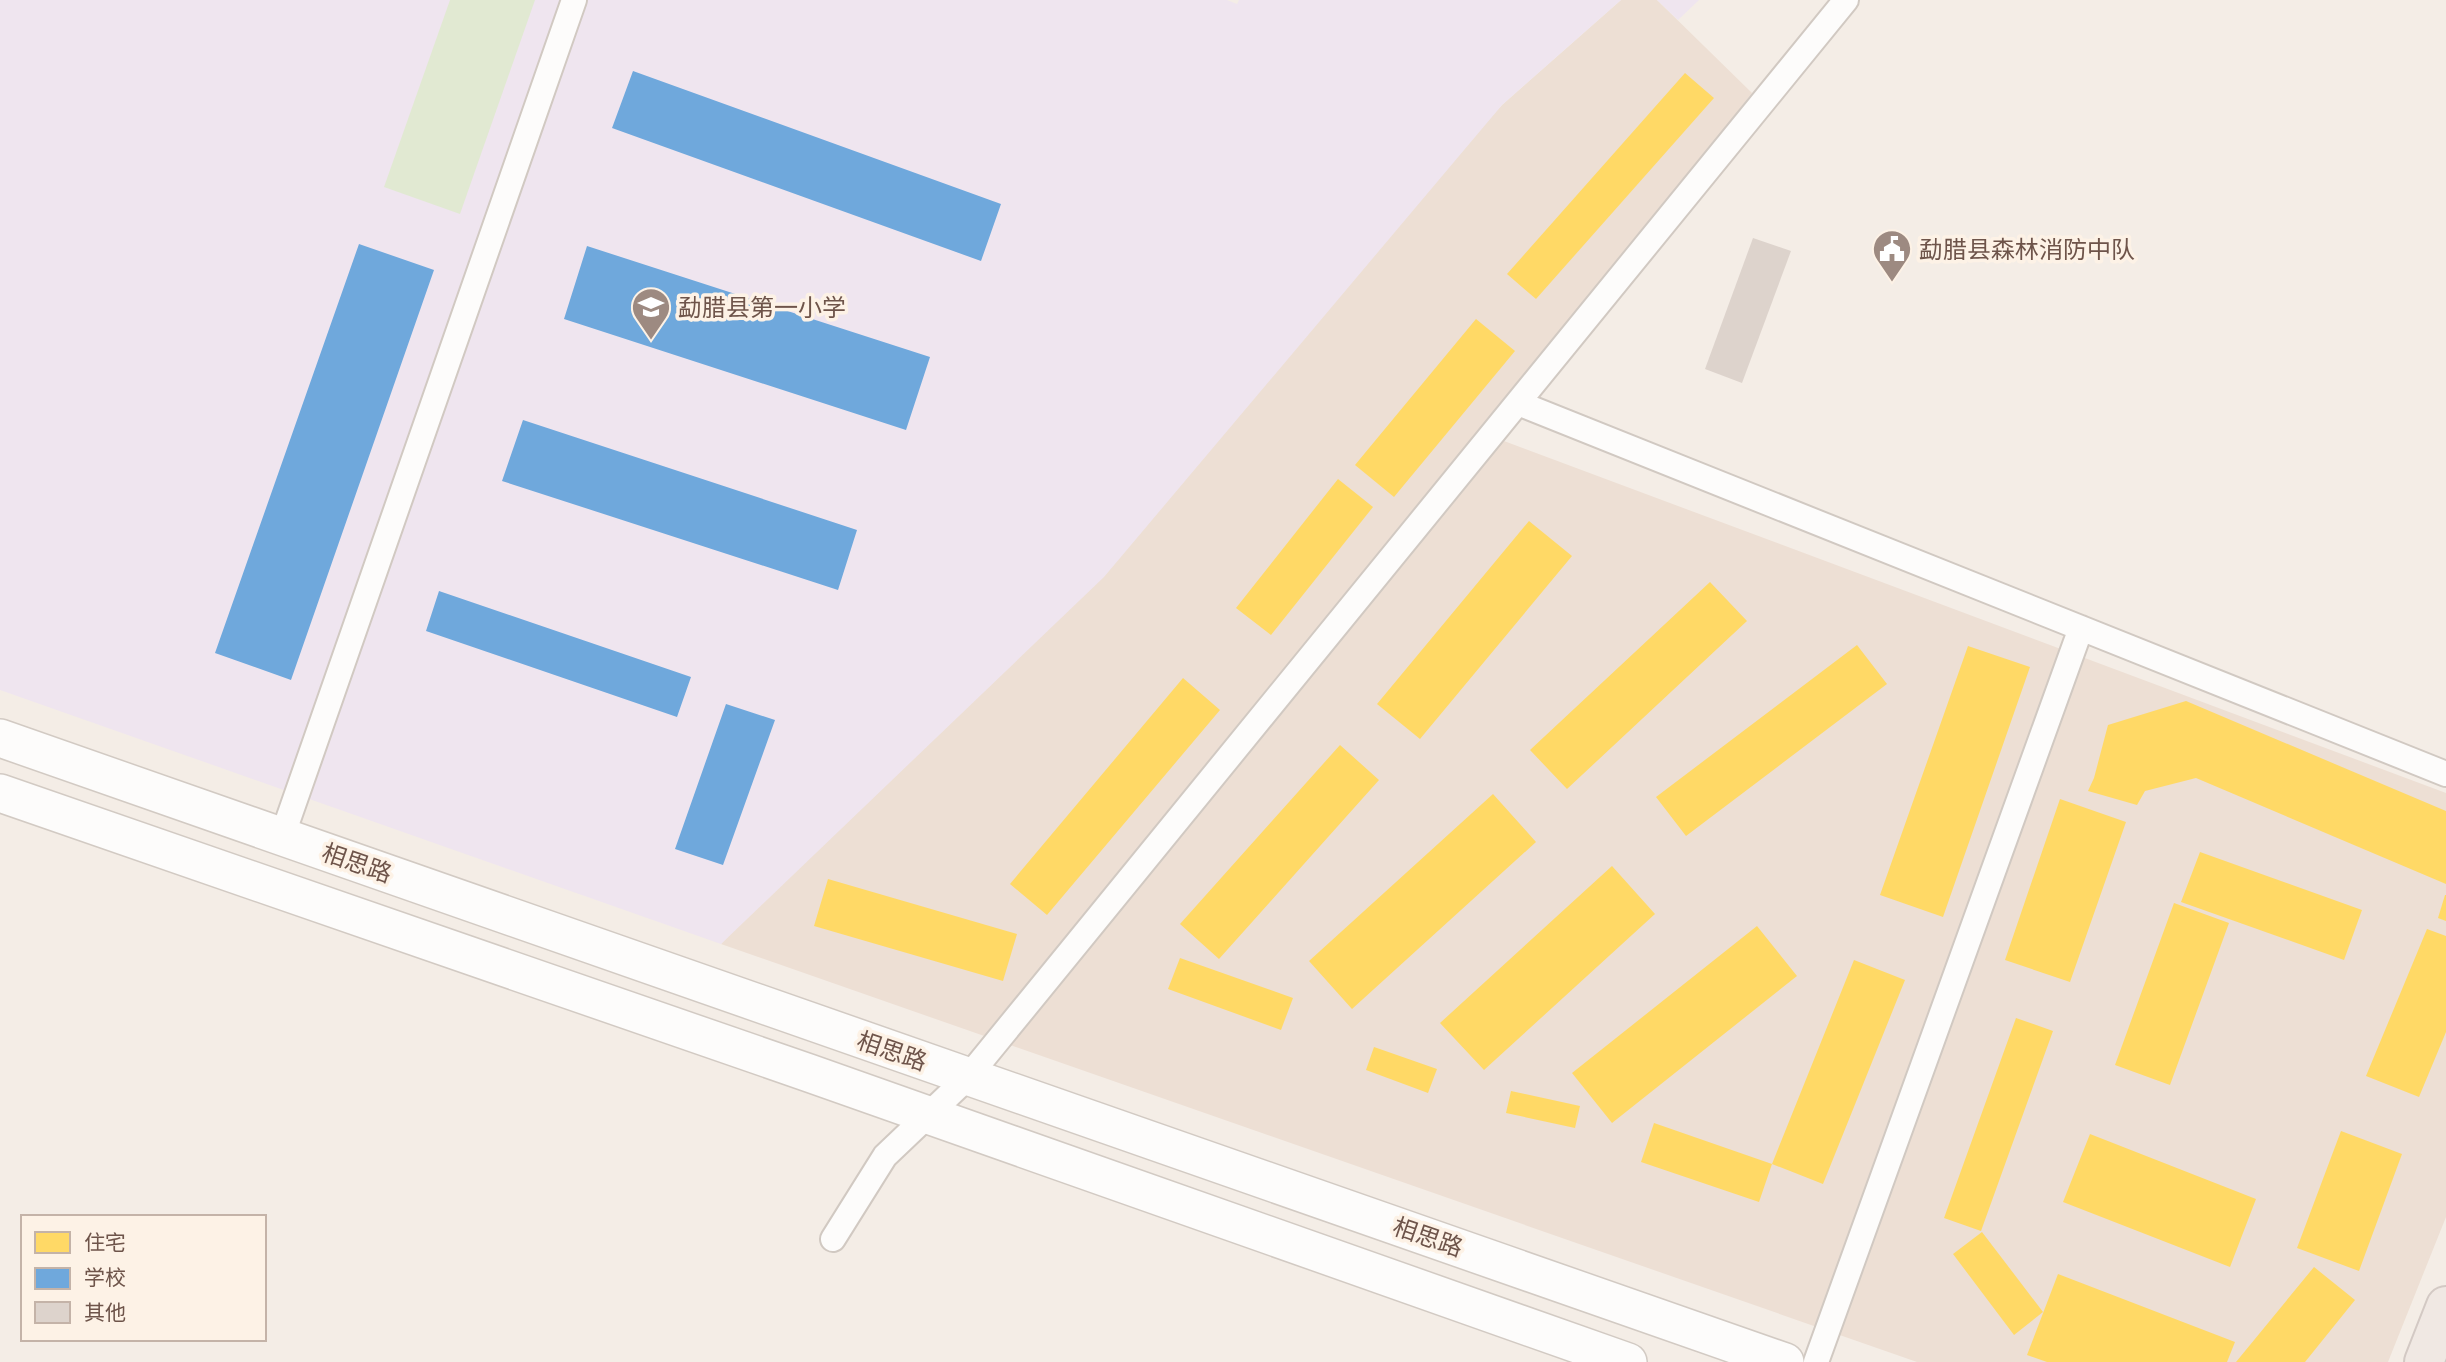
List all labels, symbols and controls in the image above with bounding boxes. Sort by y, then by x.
public building icon: 勐腊县森林消防中队 [1871,228,1913,283]
place label: 勐腊县森林消防中队 [1919,233,2135,266]
school or university icon: 勐腊县第一小学 [630,286,672,341]
place label: 勐腊县第一小学 [678,291,846,324]
street label: 相思路 [318,836,396,890]
street label: 相思路 [853,1024,931,1078]
street label: 相思路 [1389,1210,1467,1264]
legend [21,1215,266,1341]
text: 住宅 [84,1228,126,1257]
text: 学校 [84,1263,126,1292]
text: 其他 [84,1298,126,1327]

